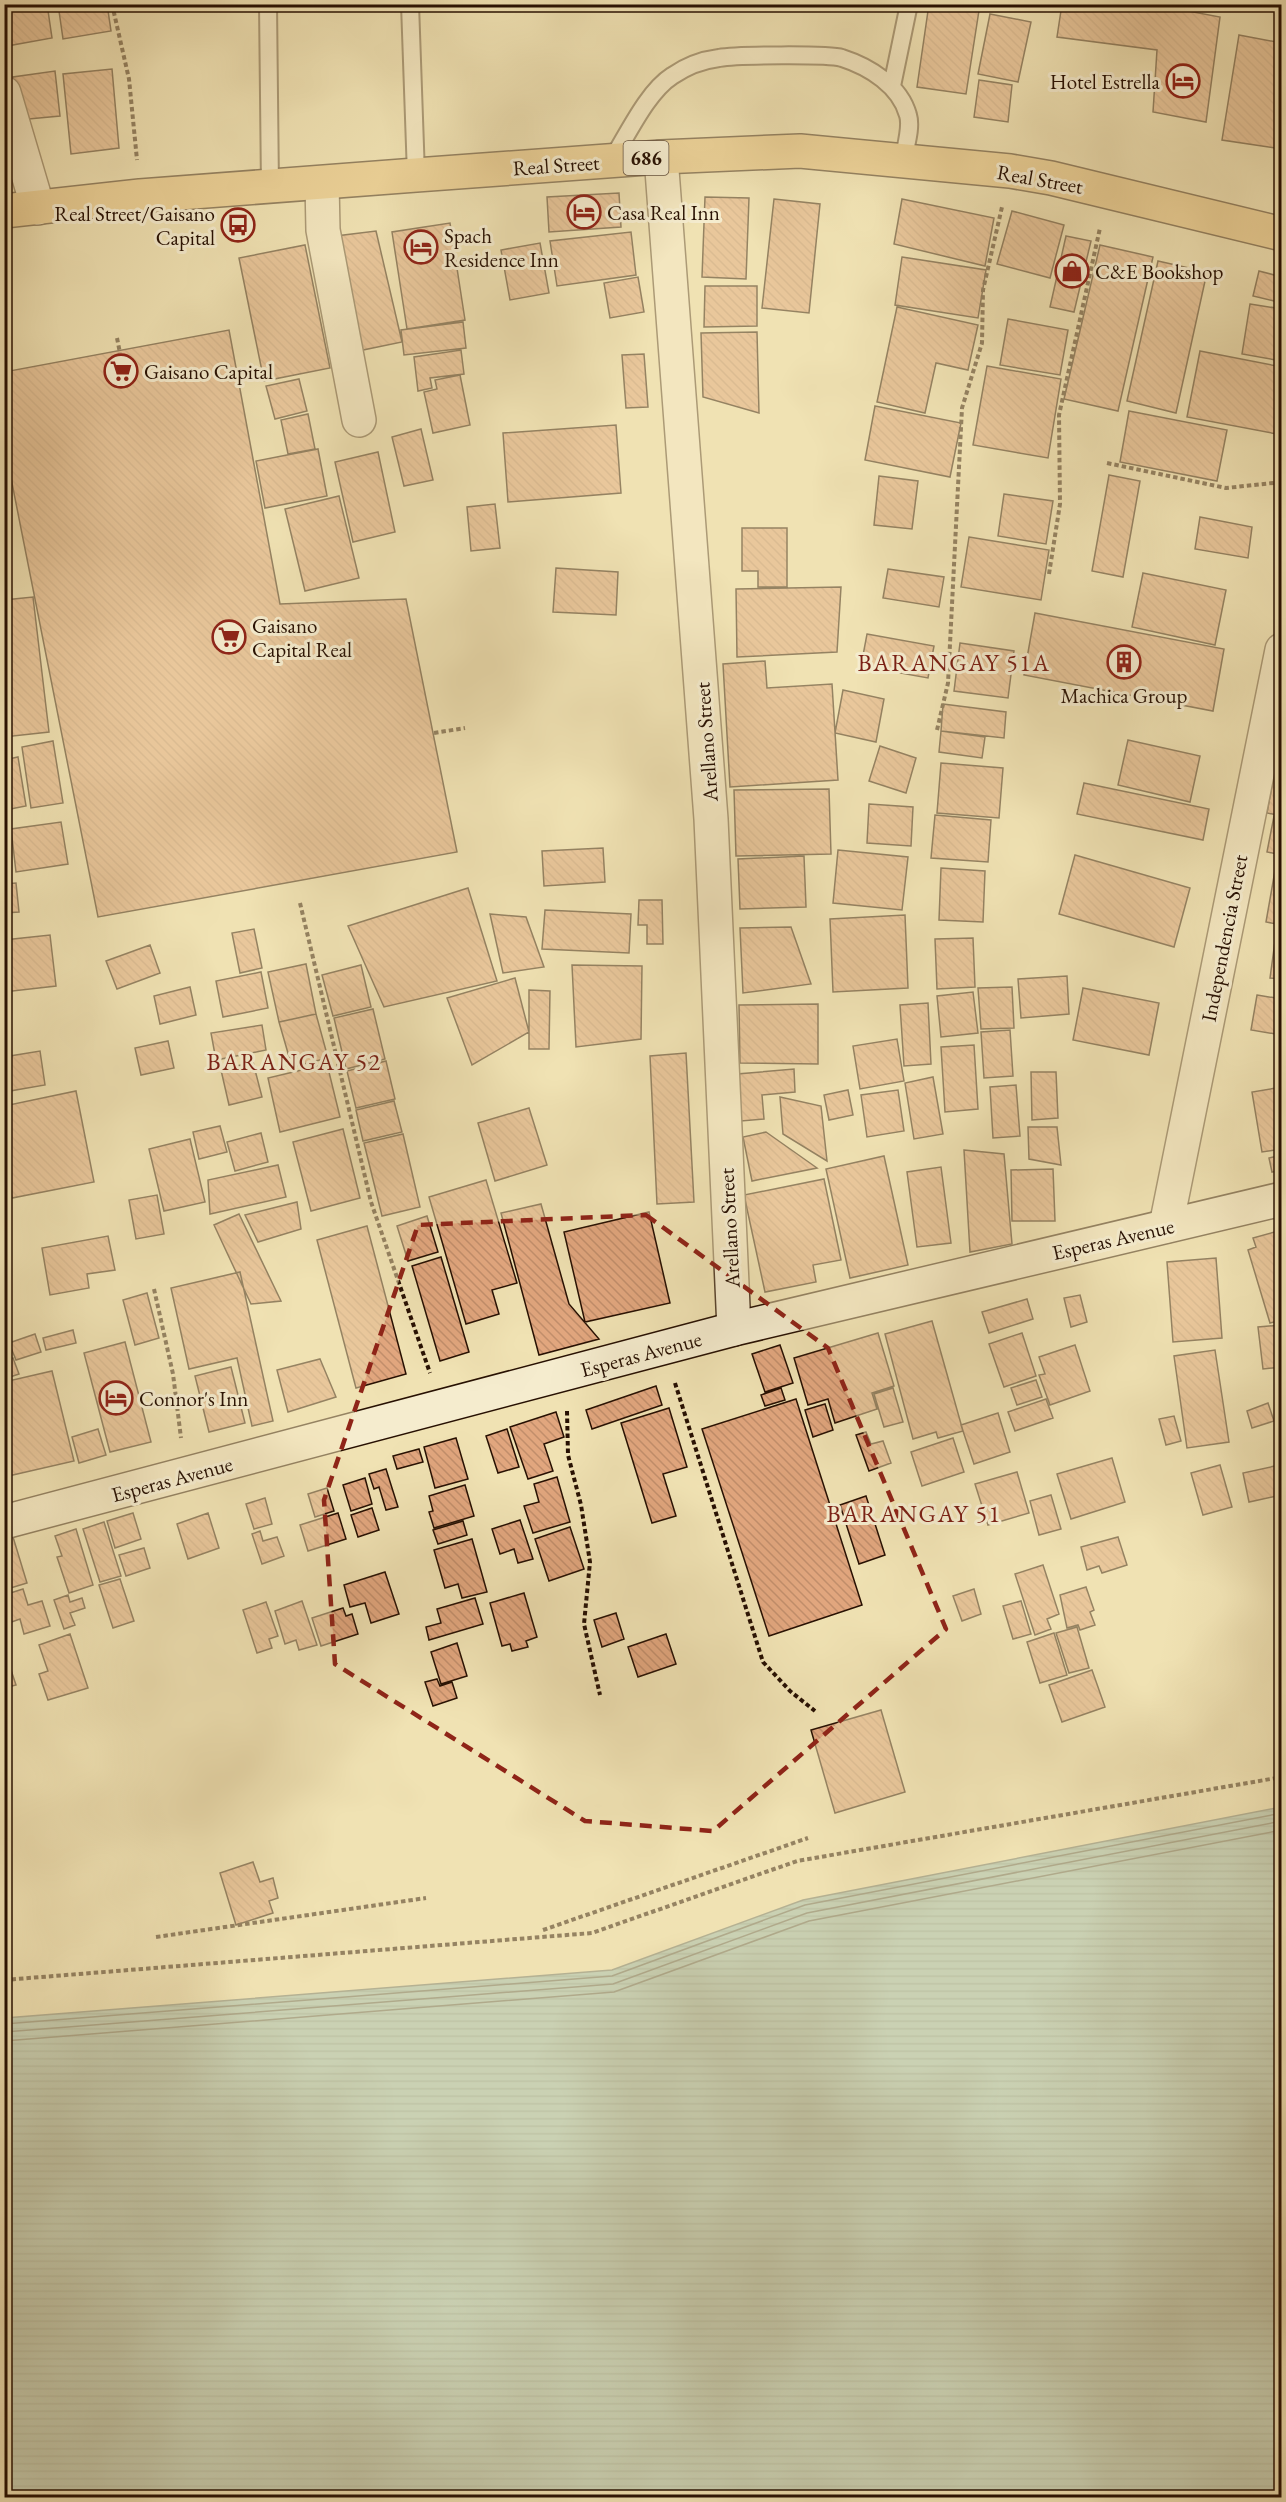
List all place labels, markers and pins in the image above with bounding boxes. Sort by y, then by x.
hotel icon: Hotel Estrella [1165,63,1201,99]
place label: Hotel Estrella [1050,68,1161,95]
hotel icon: Casa Real Inn [566,194,602,230]
place label: Casa Real Inn [607,199,720,226]
place label: Real Street/Gaisano Capital [54,200,215,251]
bus stop icon: Real Street/Gaisano Capital [220,207,256,243]
place label: Spach Residence Inn [444,222,559,273]
hotel icon: Spach Residence Inn [403,229,439,265]
shop icon: C&E Bookshop [1054,253,1090,289]
place label: C&E Bookshop [1095,258,1223,285]
supermarket icon: Gaisano Capital [103,353,139,389]
place label: Gaisano Capital [144,358,273,385]
place label: Gaisano Capital Real [252,612,352,663]
supermarket icon: Gaisano Capital Real [211,619,247,655]
building icon: Machica Group [1106,644,1142,680]
place label: Machica Group [1061,682,1188,709]
hotel icon: Connor's Inn [98,1380,134,1416]
place label: Connor's Inn [139,1385,248,1412]

